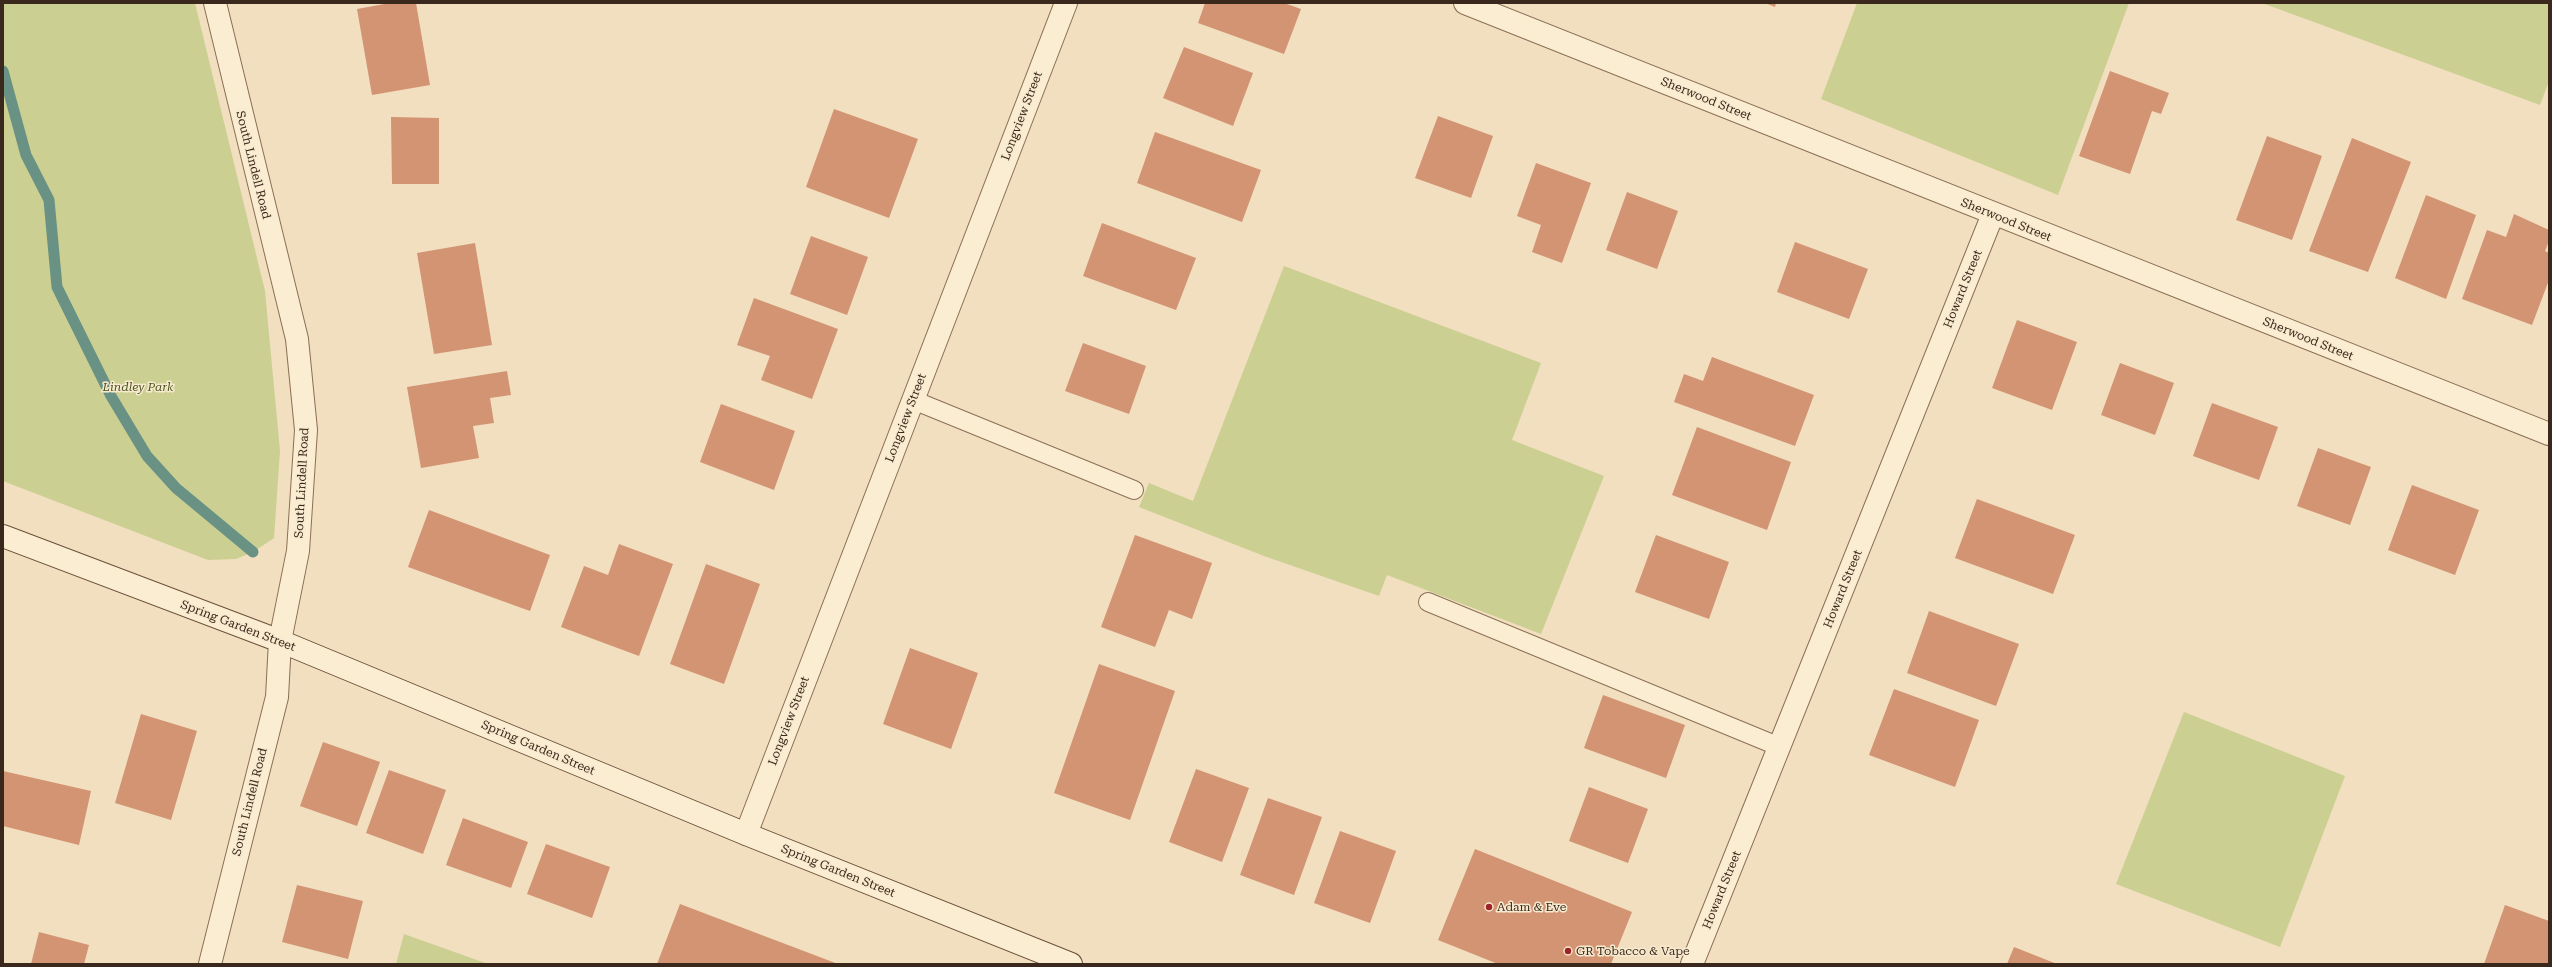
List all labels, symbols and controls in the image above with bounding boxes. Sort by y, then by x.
street label: Longview Street [998,69,1046,163]
street label: Sherwood Street [1659,74,1753,124]
street label: South Lindell Road [233,109,273,221]
street label: Sherwood Street [1959,195,2053,245]
street label: Howard Street [1941,248,1985,330]
street label: Sherwood Street [2261,314,2355,364]
street label: Longview Street [882,371,930,465]
park label: Lindley Park [103,380,173,394]
street label: South Lindell Road [292,427,312,539]
street label: Howard Street [1821,548,1865,630]
street label: Spring Garden Street [178,597,298,655]
street label: Longview Street [765,674,813,768]
street label: Spring Garden Street [479,718,597,778]
street label: South Lindell Road [230,746,270,858]
street label: Spring Garden Street [779,841,897,901]
street label: Howard Street [1700,849,1744,931]
place label: Adam & Eve [1497,900,1566,914]
marker: Adam & Eve [1484,902,1494,912]
place label: GR Tobacco & Vape [1576,944,1690,958]
marker: GR Tobacco & Vape [1563,946,1573,956]

